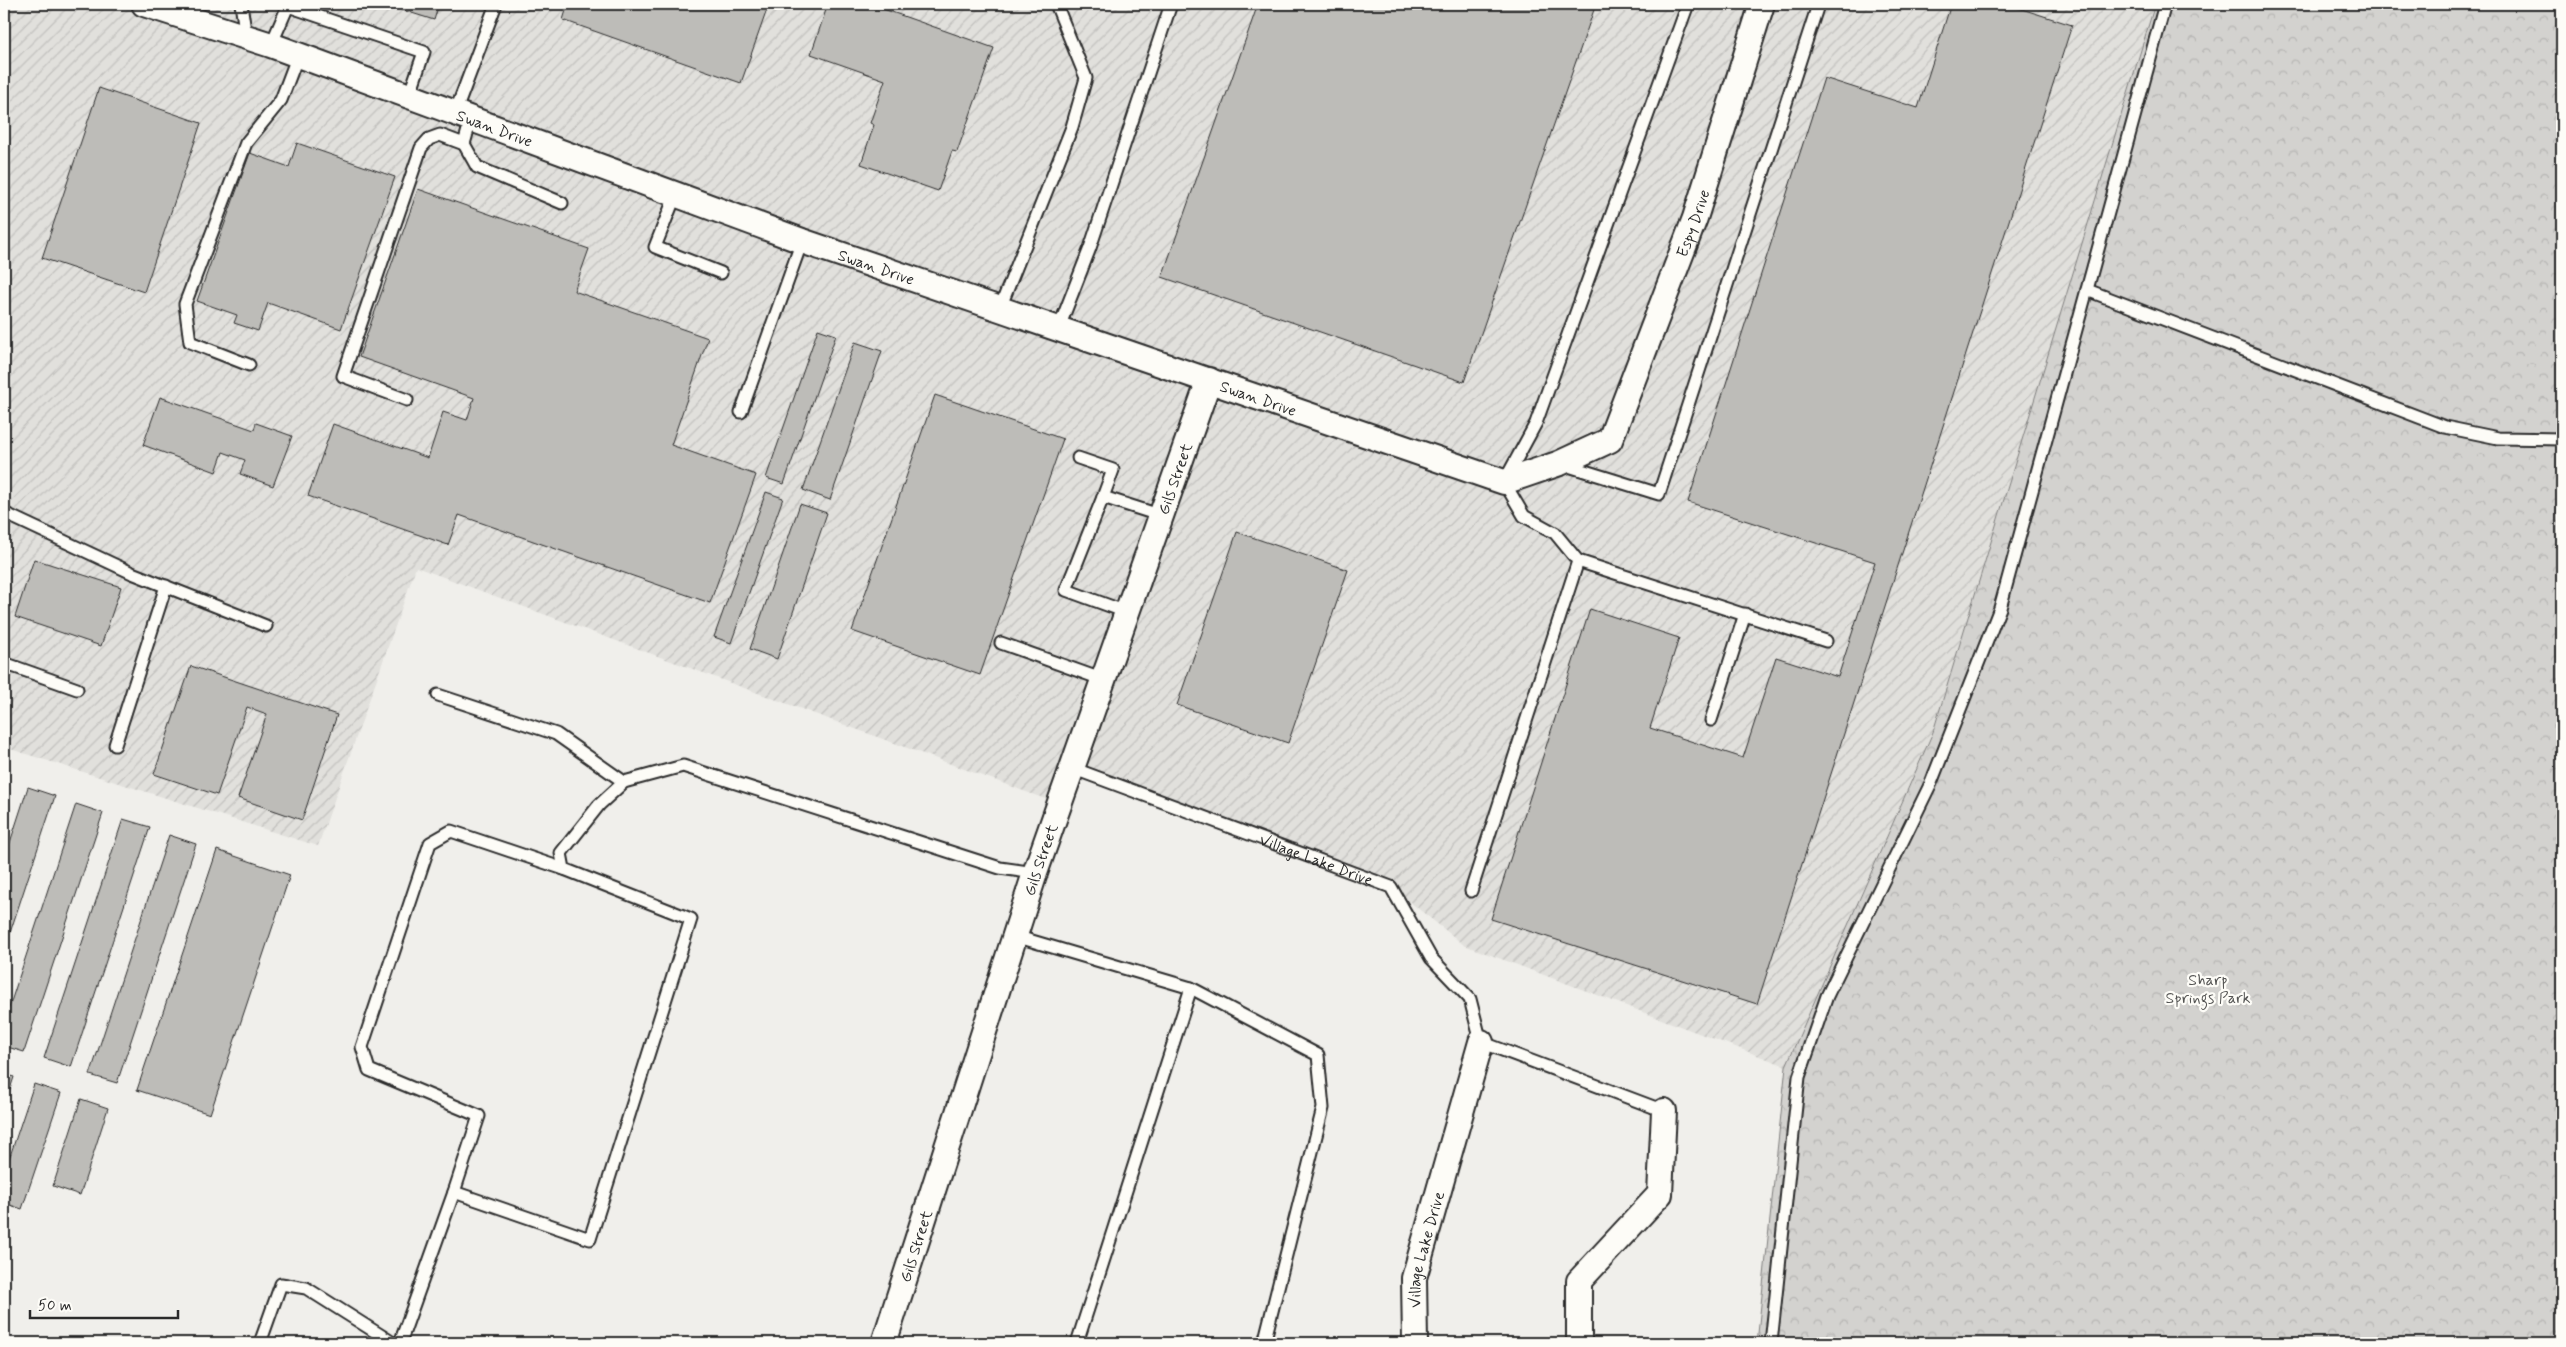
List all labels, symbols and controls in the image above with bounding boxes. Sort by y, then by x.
street label: Swan Drive [453,105,535,153]
street label: Espy Drive [1672,187,1715,260]
street label: Swan Drive [835,245,917,291]
street label: Swan Drive [1217,376,1299,422]
street label: Gils Street [1153,440,1198,518]
street label: Gils Street [1019,821,1064,899]
street label: Village Lake Drive [1256,830,1376,891]
park label: Sharp Springs Park [2166,970,2251,1010]
street label: Village Lake Drive [1405,1189,1450,1308]
street label: Gils Street [895,1207,938,1285]
scale bar [30,1287,178,1319]
text: 50 m [38,1296,72,1316]

